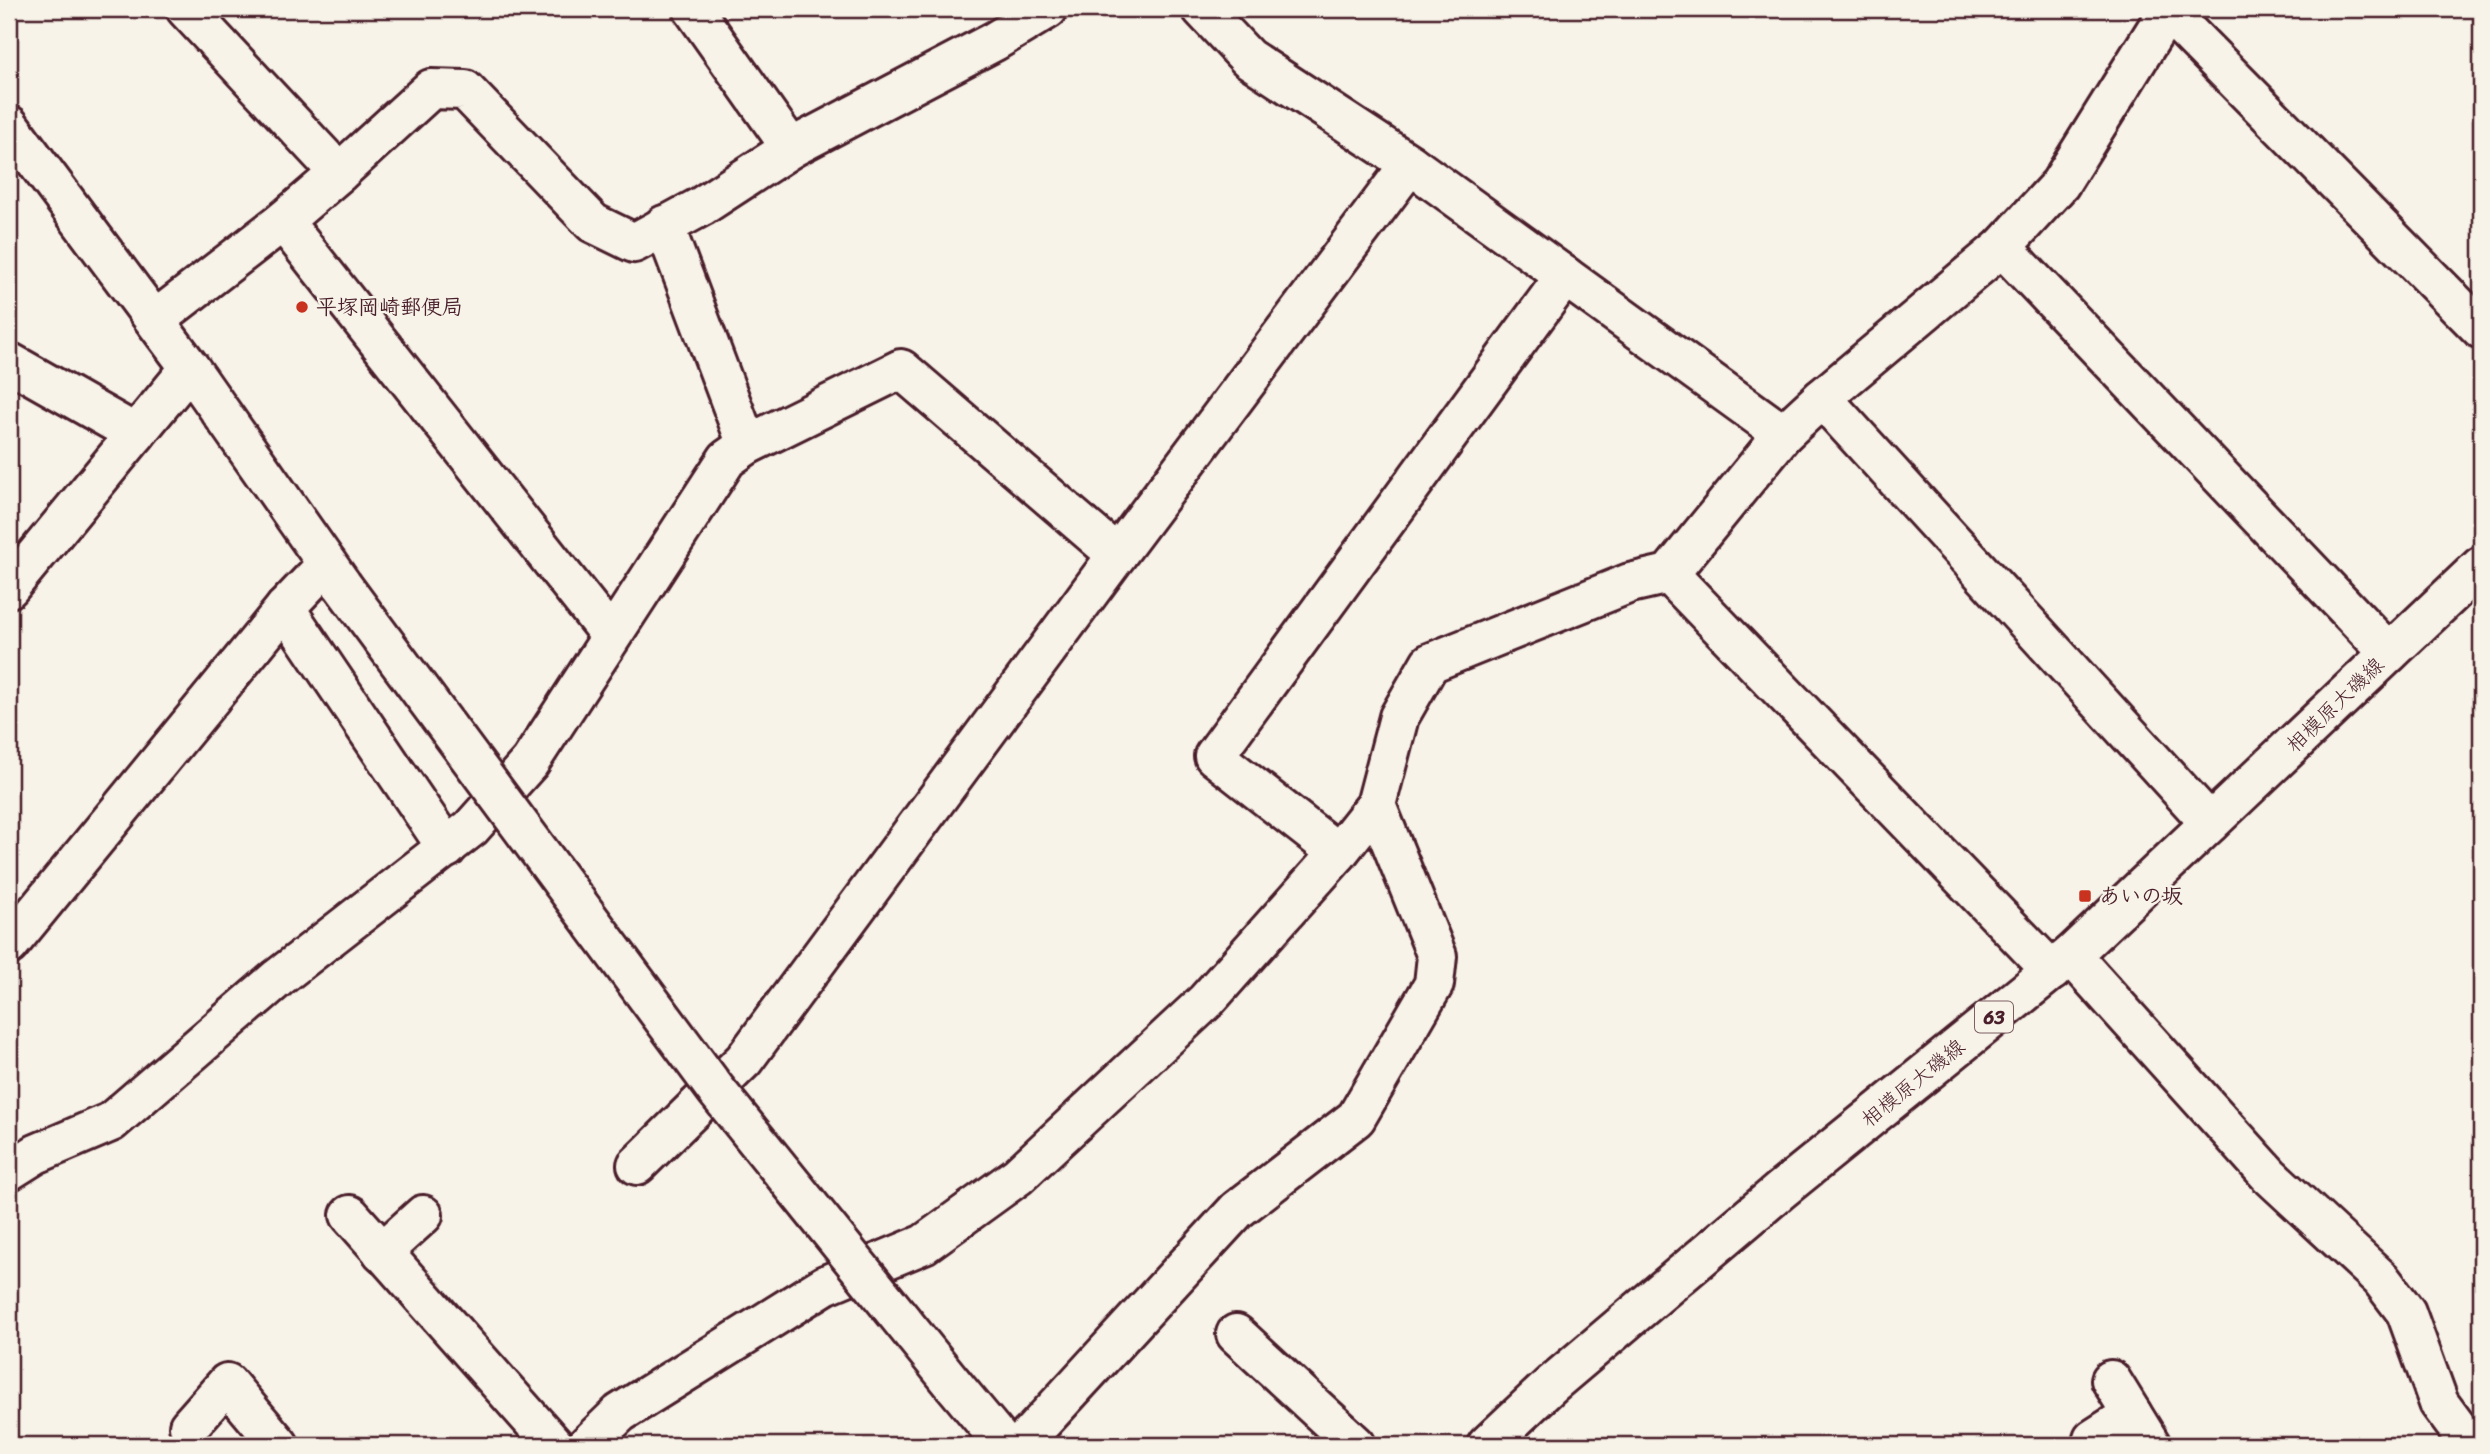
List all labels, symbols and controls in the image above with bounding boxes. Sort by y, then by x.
place label: 平塚岡崎郵便局 [316,288,463,326]
marker: 平塚岡崎郵便局 [294,299,310,315]
street label: 相模原大磯線 [2276,648,2394,762]
place label: あいの坂 [2099,877,2183,915]
marker: あいの坂 [2077,888,2093,904]
road number: 63 [1975,1001,2013,1032]
street label: 相模原大磯線 [1852,1029,1974,1137]

